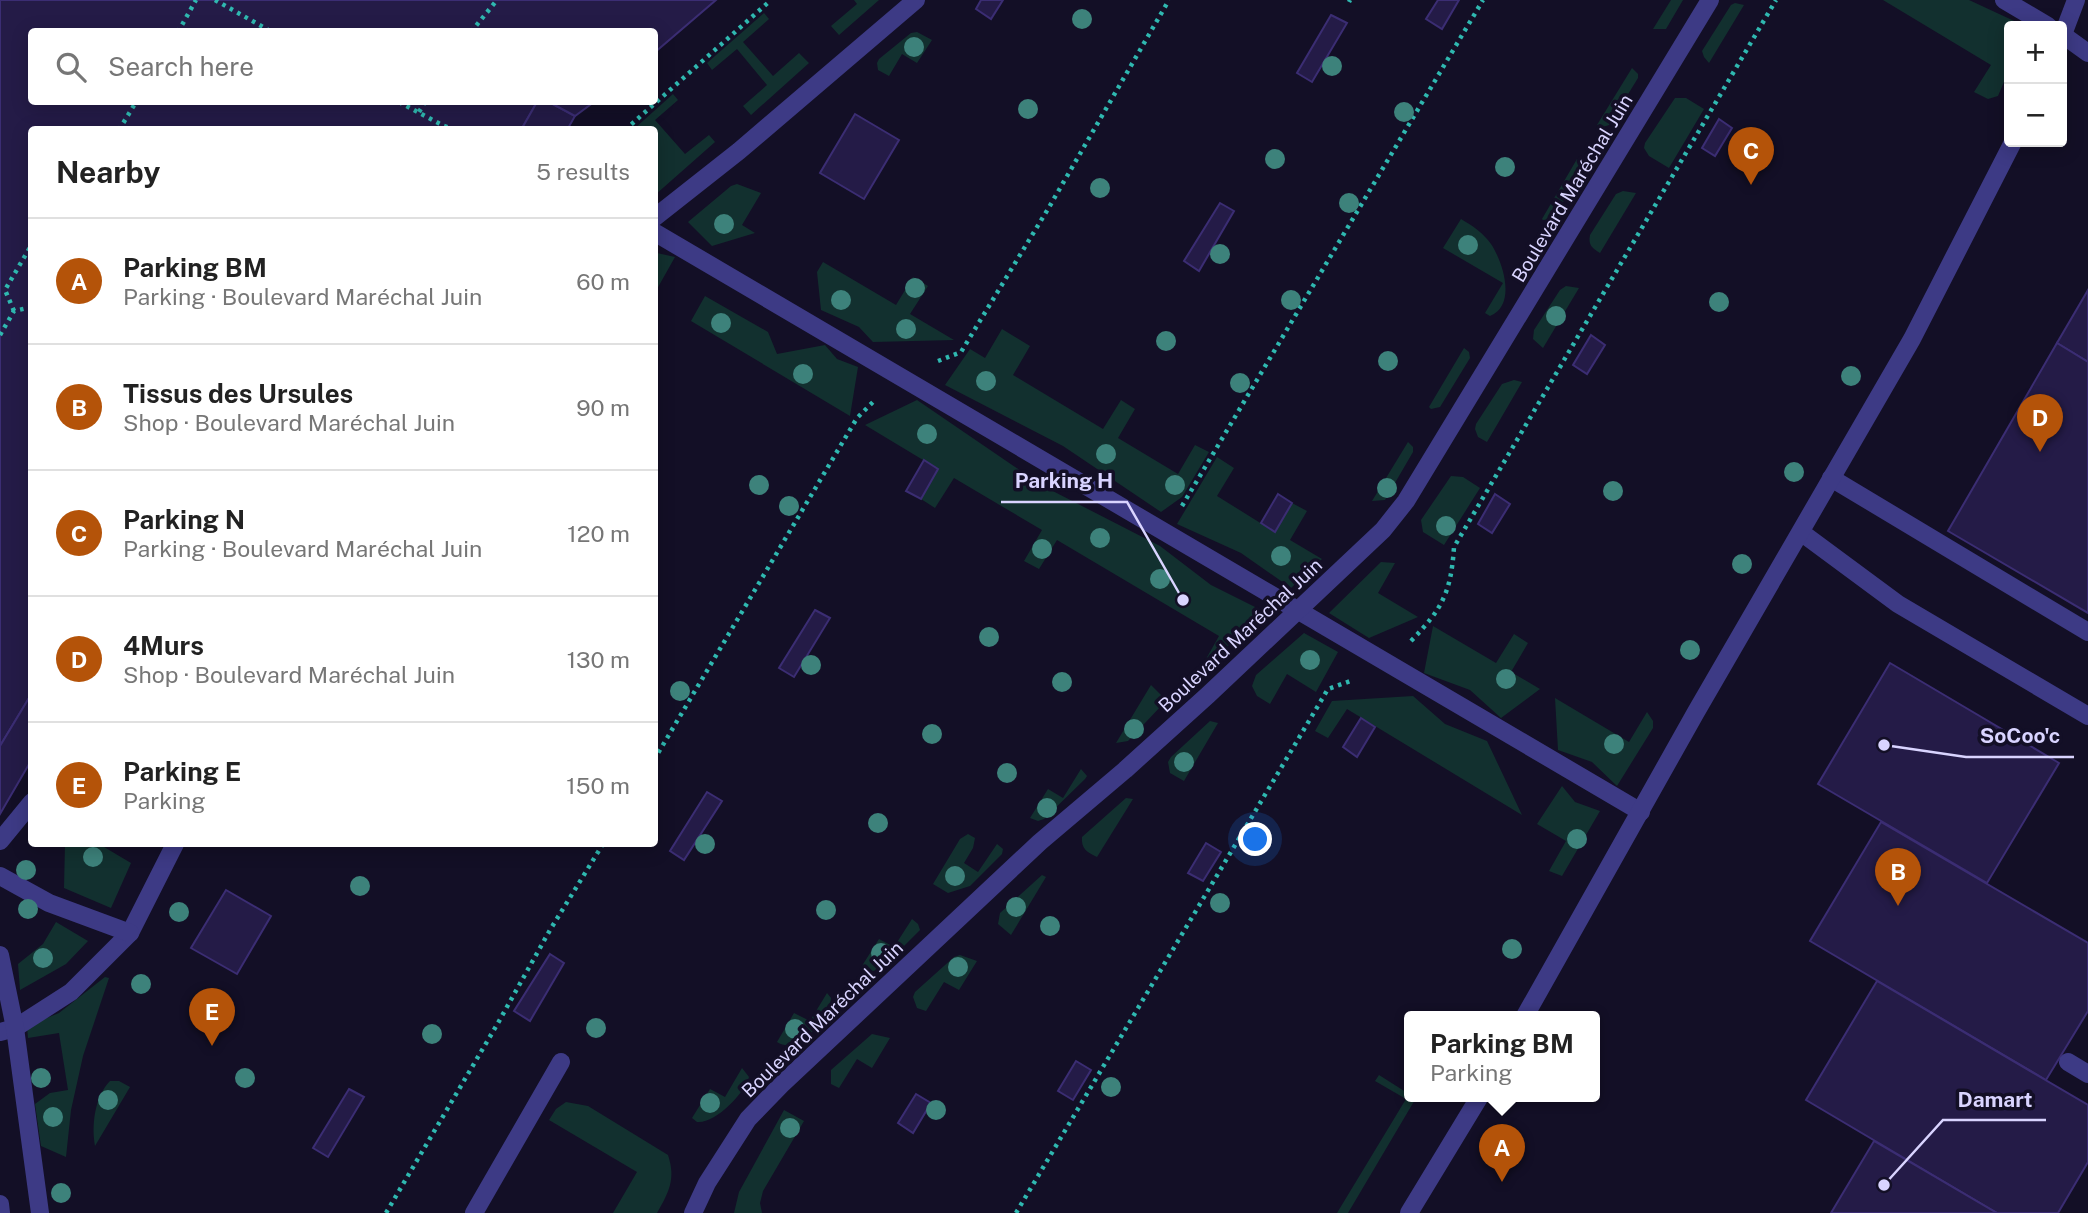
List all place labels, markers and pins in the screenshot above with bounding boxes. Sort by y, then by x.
pin: C [1728,127,1774,185]
pin: D [2017,394,2063,452]
callout: Parking H [1001,460,1127,502]
callout: SoCoo'c [1966,715,2074,757]
pin: B [1875,848,1921,906]
pin: E [189,988,235,1046]
callout: Damart [1943,1078,2046,1120]
pin: A [1479,1124,1525,1182]

